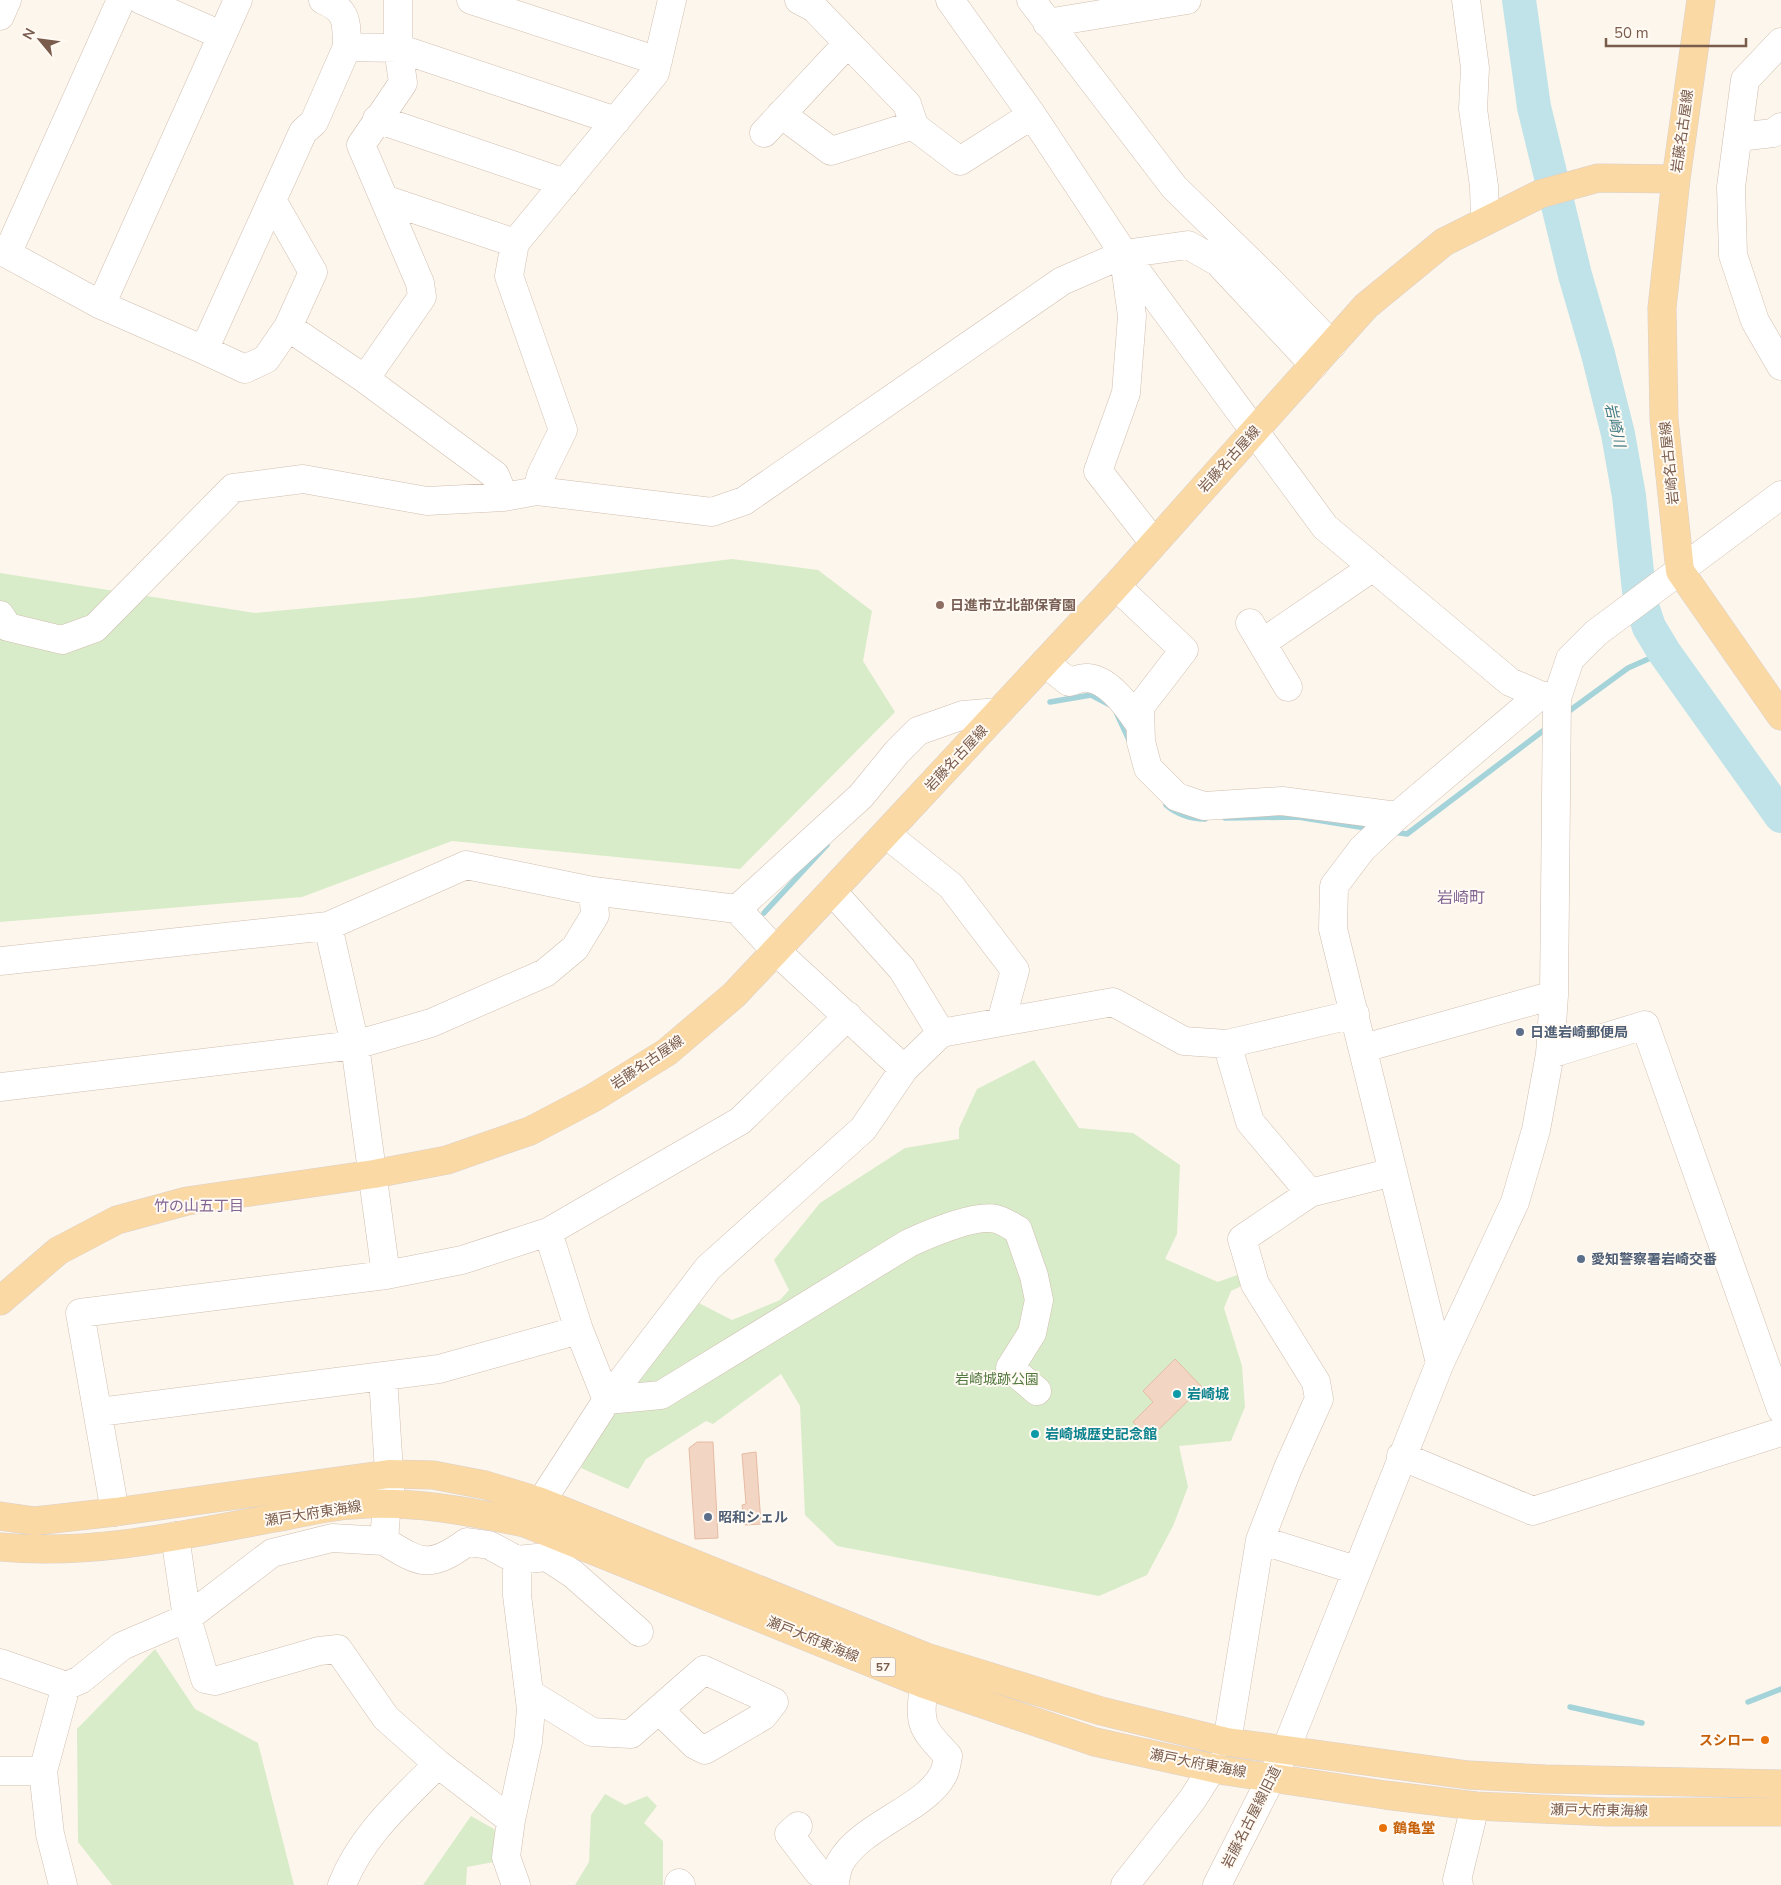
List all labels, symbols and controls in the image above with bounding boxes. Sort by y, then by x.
north arrow [15,15,65,65]
scale bar [1606,15,1746,47]
text: 50 m [1614,23,1649,43]
text: N [18,25,40,43]
street label: 岩藤名古屋線 [1667,88,1698,174]
water label: 岩崎川 [1600,401,1630,451]
street label: 岩崎名古屋線 [1656,420,1683,506]
street label: 岩藤名古屋線 [1194,422,1265,497]
place label: 日進市立北部保育園 [950,596,1076,615]
marker: 日進市立北部保育園 [934,599,946,611]
street label: 岩藤名古屋線 [921,721,992,796]
district label: 岩崎町 [1437,887,1485,909]
place label: 日進岩崎郵便局 [1530,1023,1628,1042]
marker: 日進岩崎郵便局 [1514,1026,1526,1038]
street label: 岩藤名古屋線 [607,1031,687,1094]
district label: 竹の山五丁目 [154,1196,244,1216]
place label: 愛知警察署岩崎交番 [1591,1250,1717,1269]
marker: 愛知警察署岩崎交番 [1575,1253,1587,1265]
park label: 岩崎城跡公園 [955,1370,1039,1389]
place label: 岩崎城 [1187,1385,1229,1404]
marker: 岩崎城 [1171,1388,1183,1400]
place label: 岩崎城歴史記念館 [1045,1425,1157,1444]
marker: 岩崎城歴史記念館 [1029,1428,1041,1440]
street label: 瀬戸大府東海線 [263,1496,363,1531]
place label: 昭和シェル [718,1508,788,1527]
marker: 昭和シェル [702,1511,714,1523]
street label: 瀬戸大府東海線 [764,1612,862,1667]
road number: 57 [870,1658,896,1676]
place label: スシロー [1699,1731,1755,1750]
marker: スシロー [1759,1734,1771,1746]
street label: 瀬戸大府東海線 [1148,1745,1248,1782]
street label: 岩藤名古屋線旧道 [1218,1763,1285,1871]
street label: 瀬戸大府東海線 [1550,1800,1648,1821]
place label: 鶴亀堂 [1393,1819,1435,1838]
marker: 鶴亀堂 [1377,1822,1389,1834]

